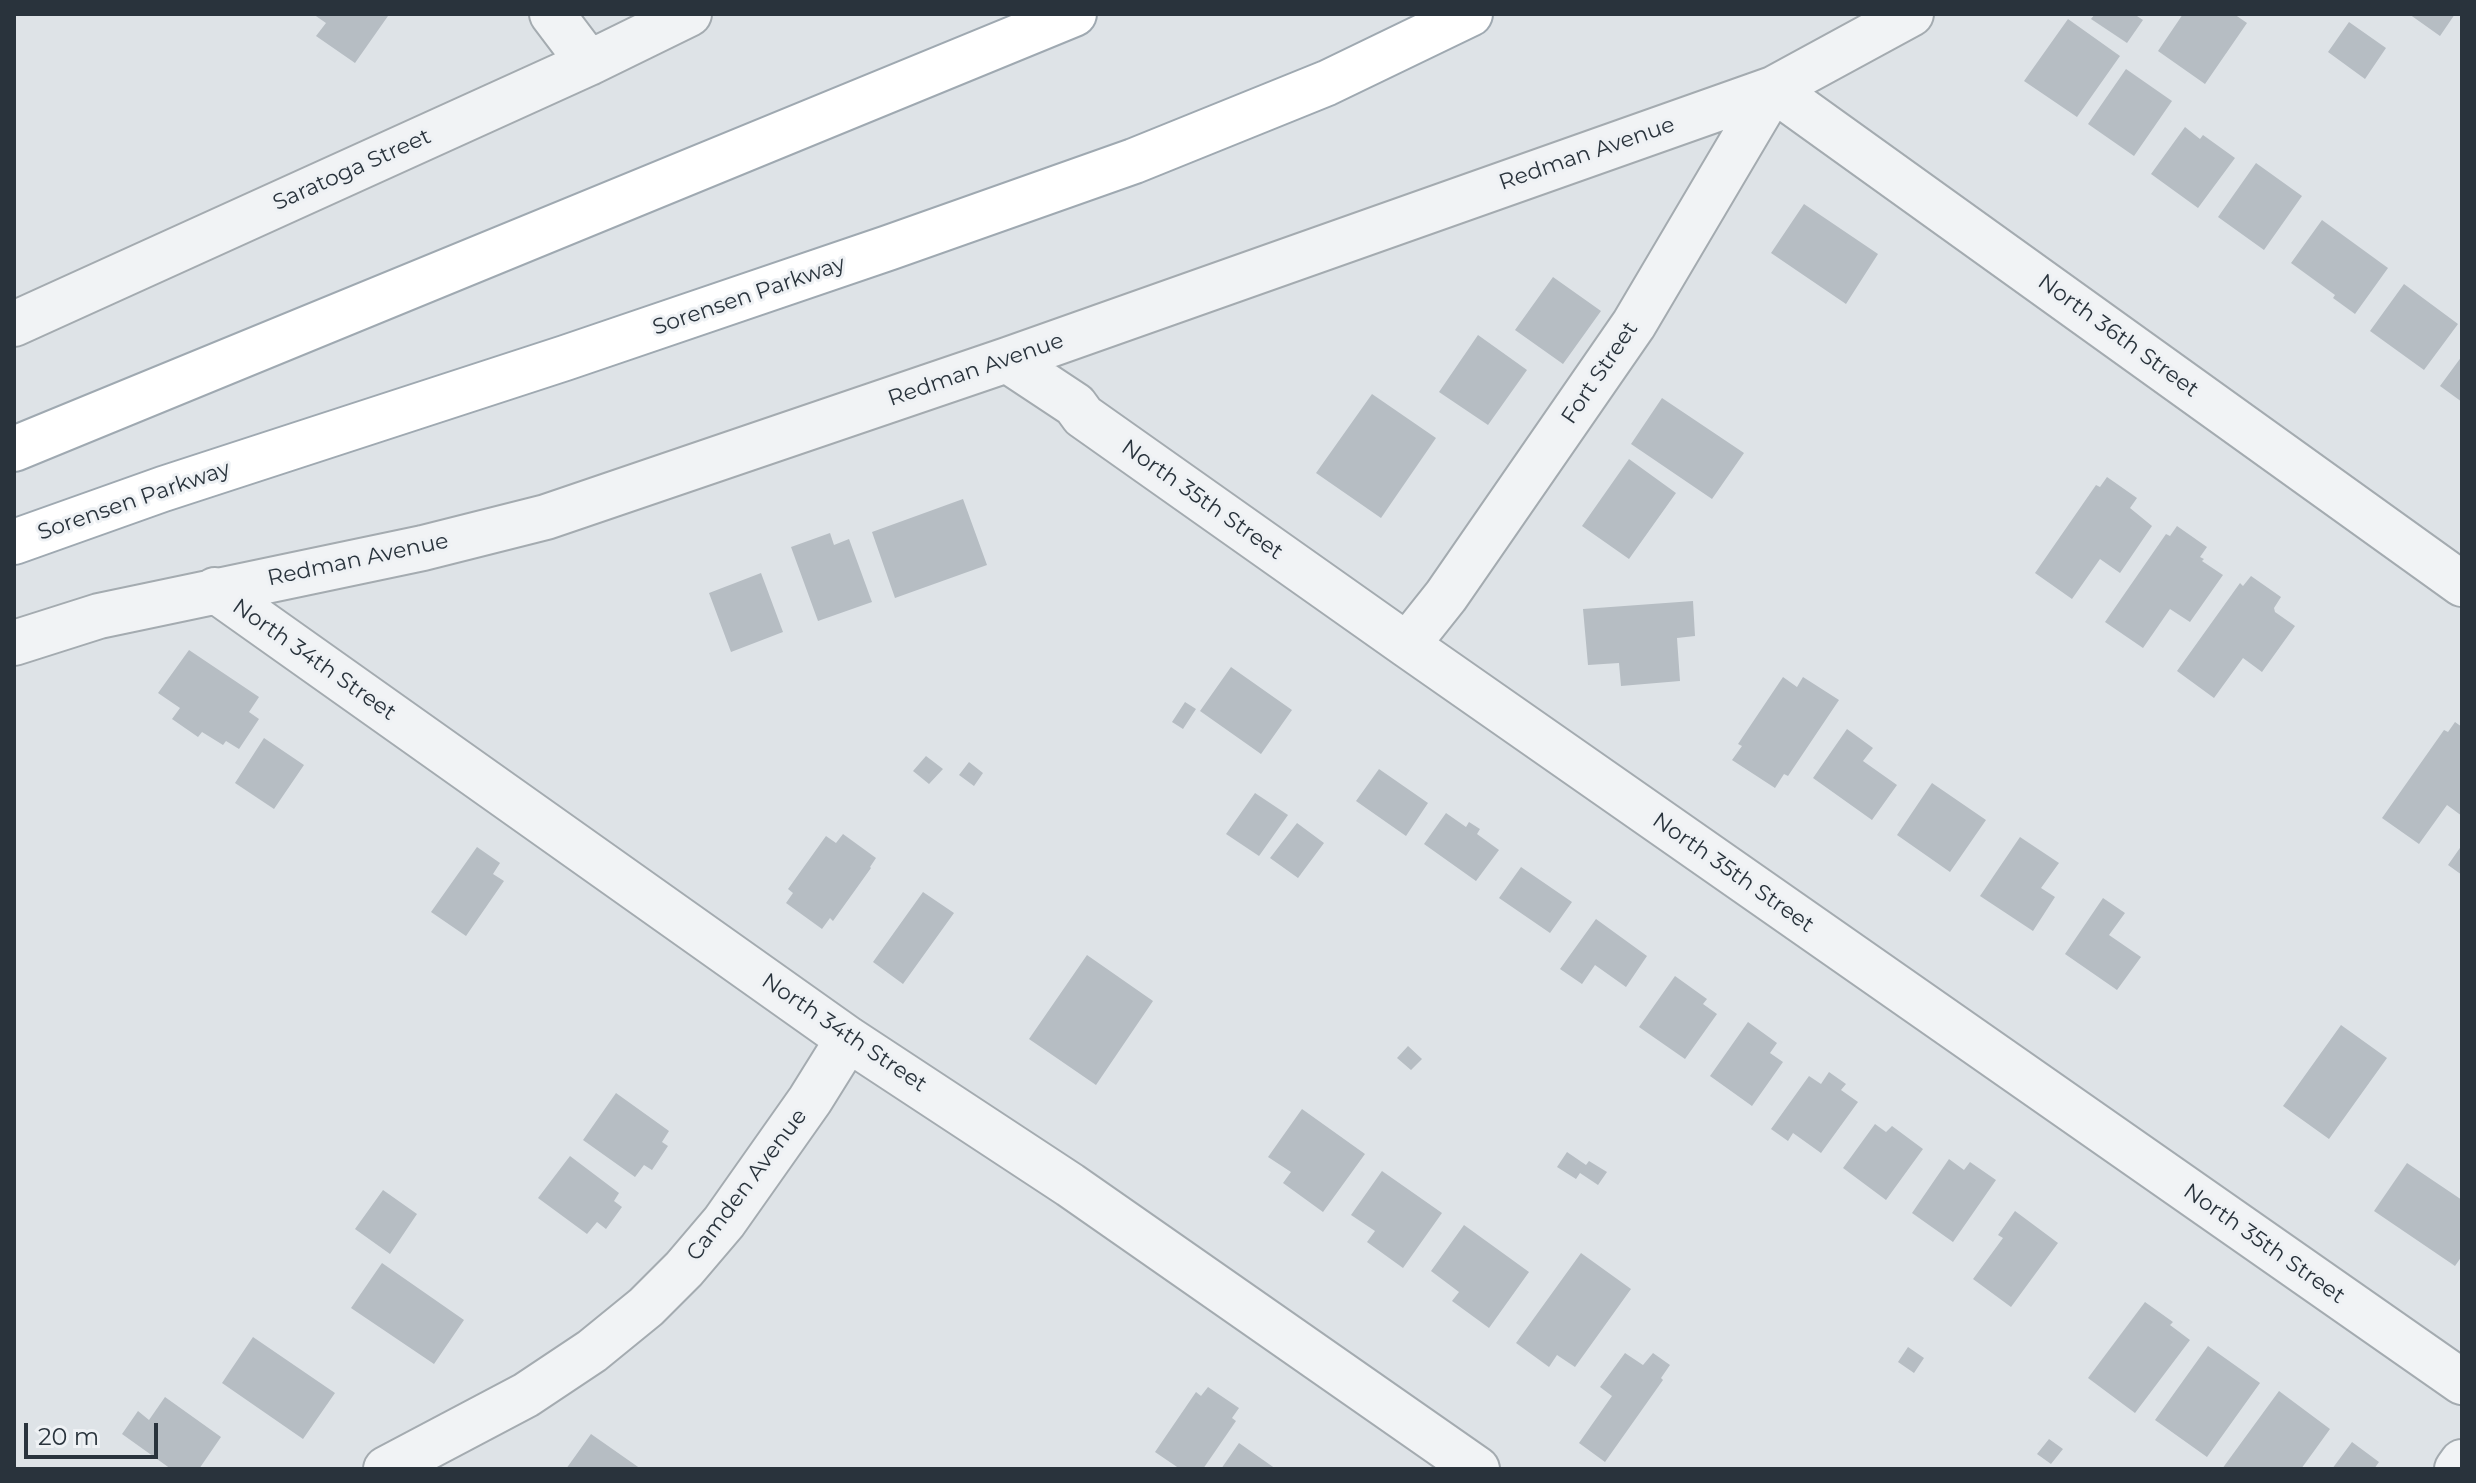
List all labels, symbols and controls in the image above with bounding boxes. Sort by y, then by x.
street label: Redman Avenue [1496,112,1678,196]
street label: Saratoga Street [269,123,435,217]
street label: Sorensen Parkway [649,251,849,341]
street label: North 36th Street [2032,269,2204,403]
street label: Fort Street [1556,317,1644,429]
street label: Redman Avenue [885,328,1067,412]
street label: North 35th Street [1116,434,1288,566]
street label: Sorensen Parkway [34,456,234,546]
street label: Redman Avenue [265,528,451,592]
street label: North 34th Street [227,594,401,726]
street label: North 35th Street [1647,807,1819,939]
street label: North 34th Street [756,968,932,1098]
street label: Camden Avenue [681,1104,813,1266]
street label: North 35th Street [2178,1178,2350,1310]
scale bar [28,1407,162,1457]
text: 20 m [38,1422,99,1451]

